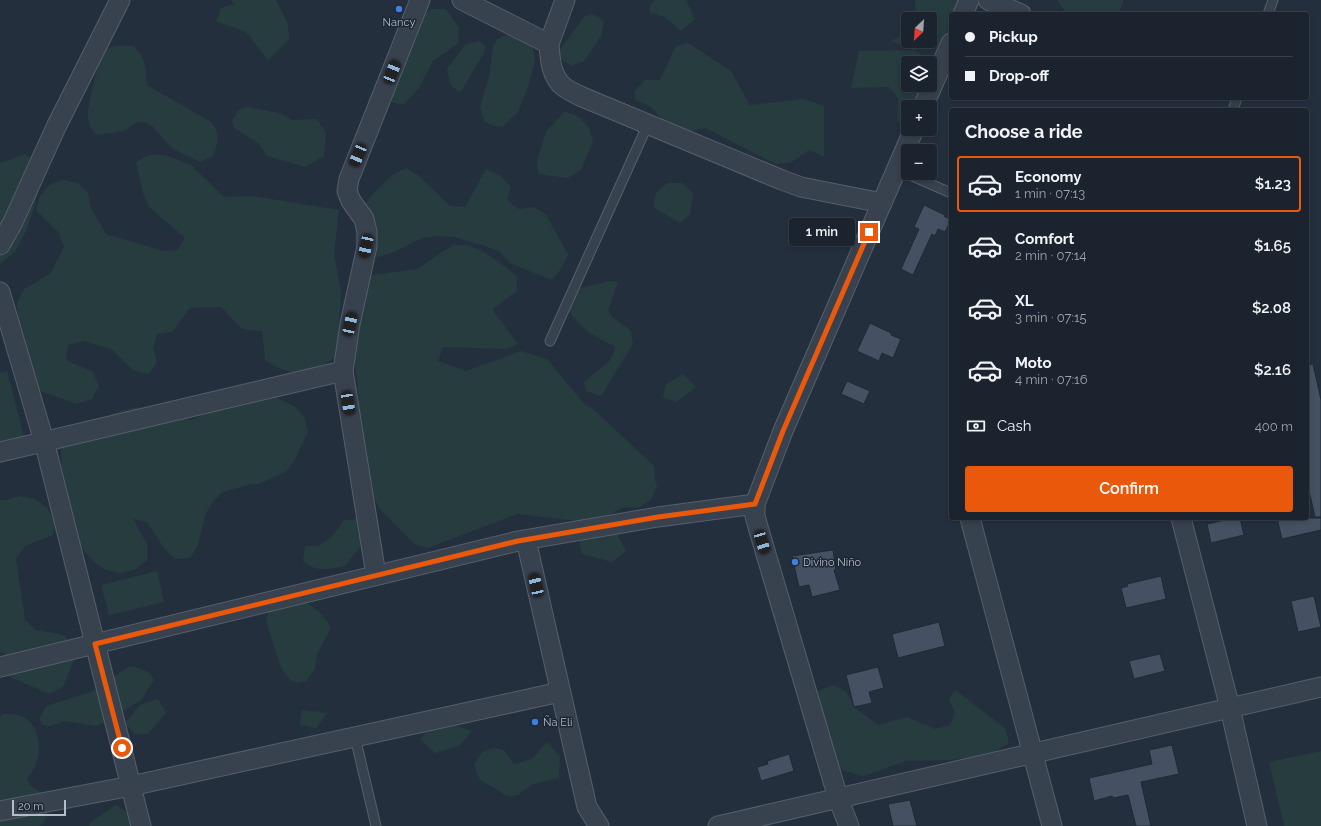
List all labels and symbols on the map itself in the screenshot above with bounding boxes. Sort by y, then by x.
marker: Nancy [394,4,404,14]
north arrow [901,12,937,48]
place label: Nancy [383,16,415,29]
car [382,59,402,85]
car [348,142,368,168]
callout: 1 min [789,218,855,246]
route end [860,223,878,241]
car [358,233,374,259]
car [342,311,358,337]
car [340,390,356,416]
car [753,529,771,555]
place label: Divino Niño [803,556,862,569]
marker: Divino Niño [790,557,800,567]
car [527,572,545,598]
place label: Ña Eli [543,715,572,729]
marker: Ña Eli [530,717,540,727]
route start [113,739,131,757]
scale bar [12,798,66,817]

